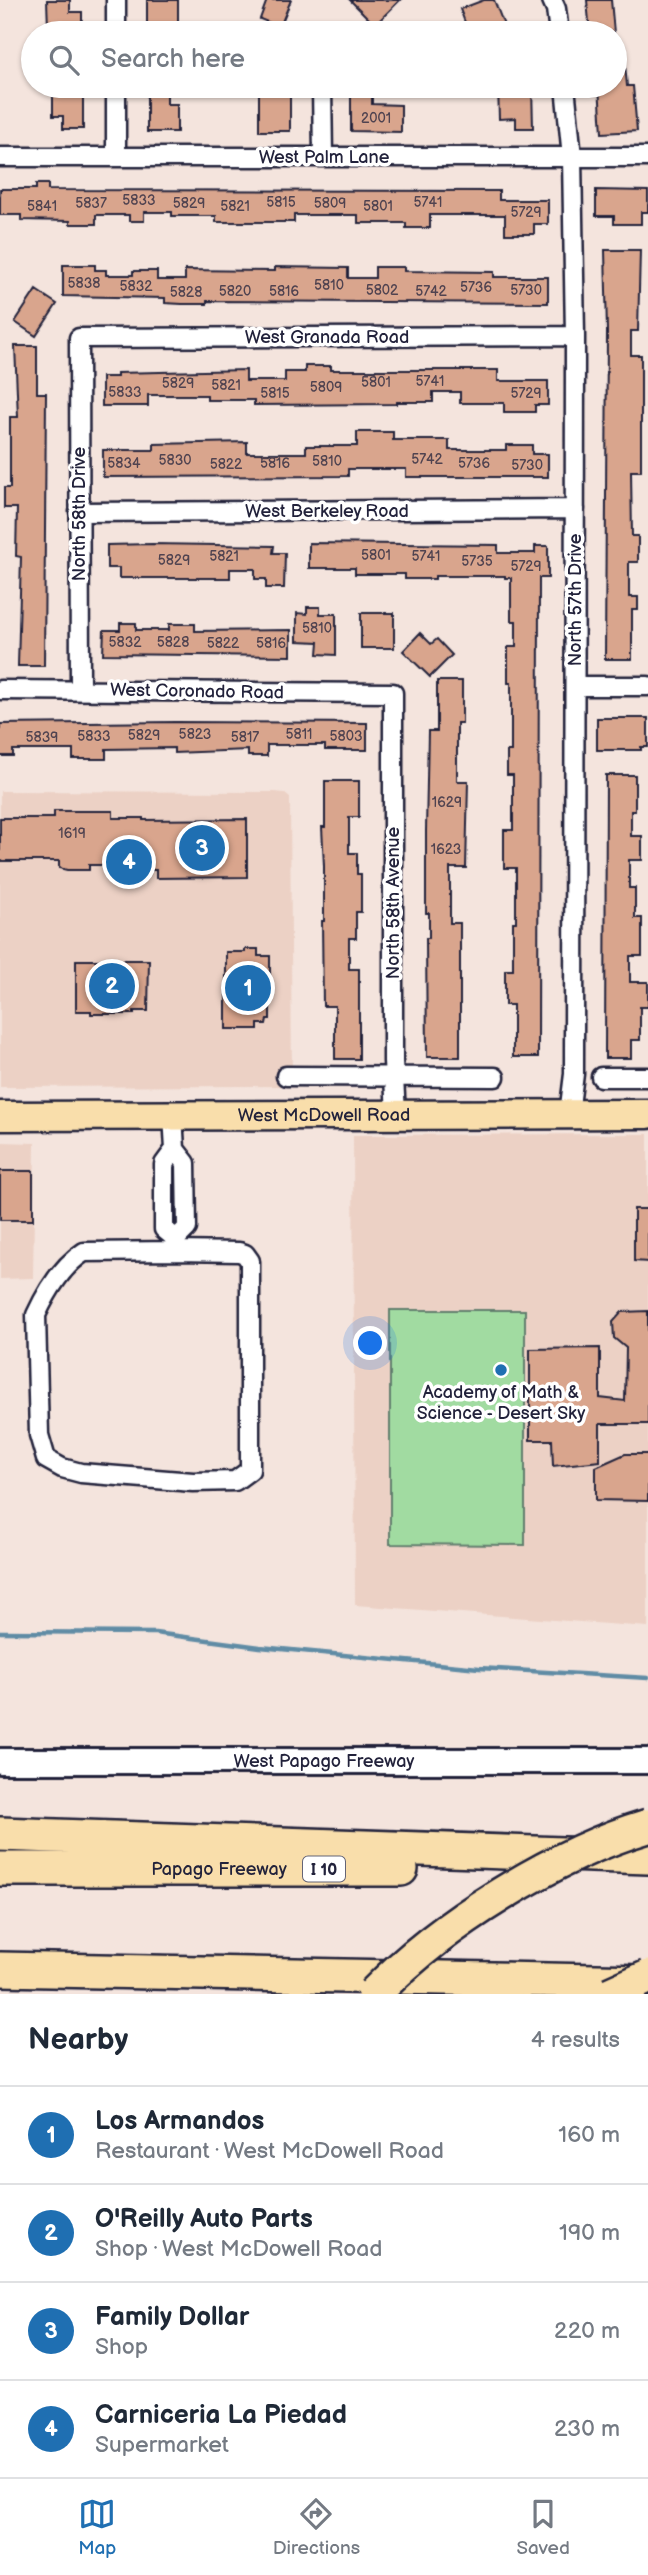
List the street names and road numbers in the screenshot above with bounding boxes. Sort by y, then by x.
street label: West Palm Lane [259,147,390,168]
street label: West Granada Road [245,327,409,348]
street label: North 58th Drive [69,447,90,581]
street label: West Berkeley Road [245,501,409,522]
street label: North 57th Drive [565,533,586,666]
street label: West Coronado Road [110,679,284,704]
street label: North 58th Avenue [383,827,404,979]
street label: West McDowell Road [238,1105,410,1126]
street label: West Papago Freeway [234,1751,415,1772]
road number: I 10 [303,1856,345,1882]
street label: Papago Freeway [151,1859,288,1880]

